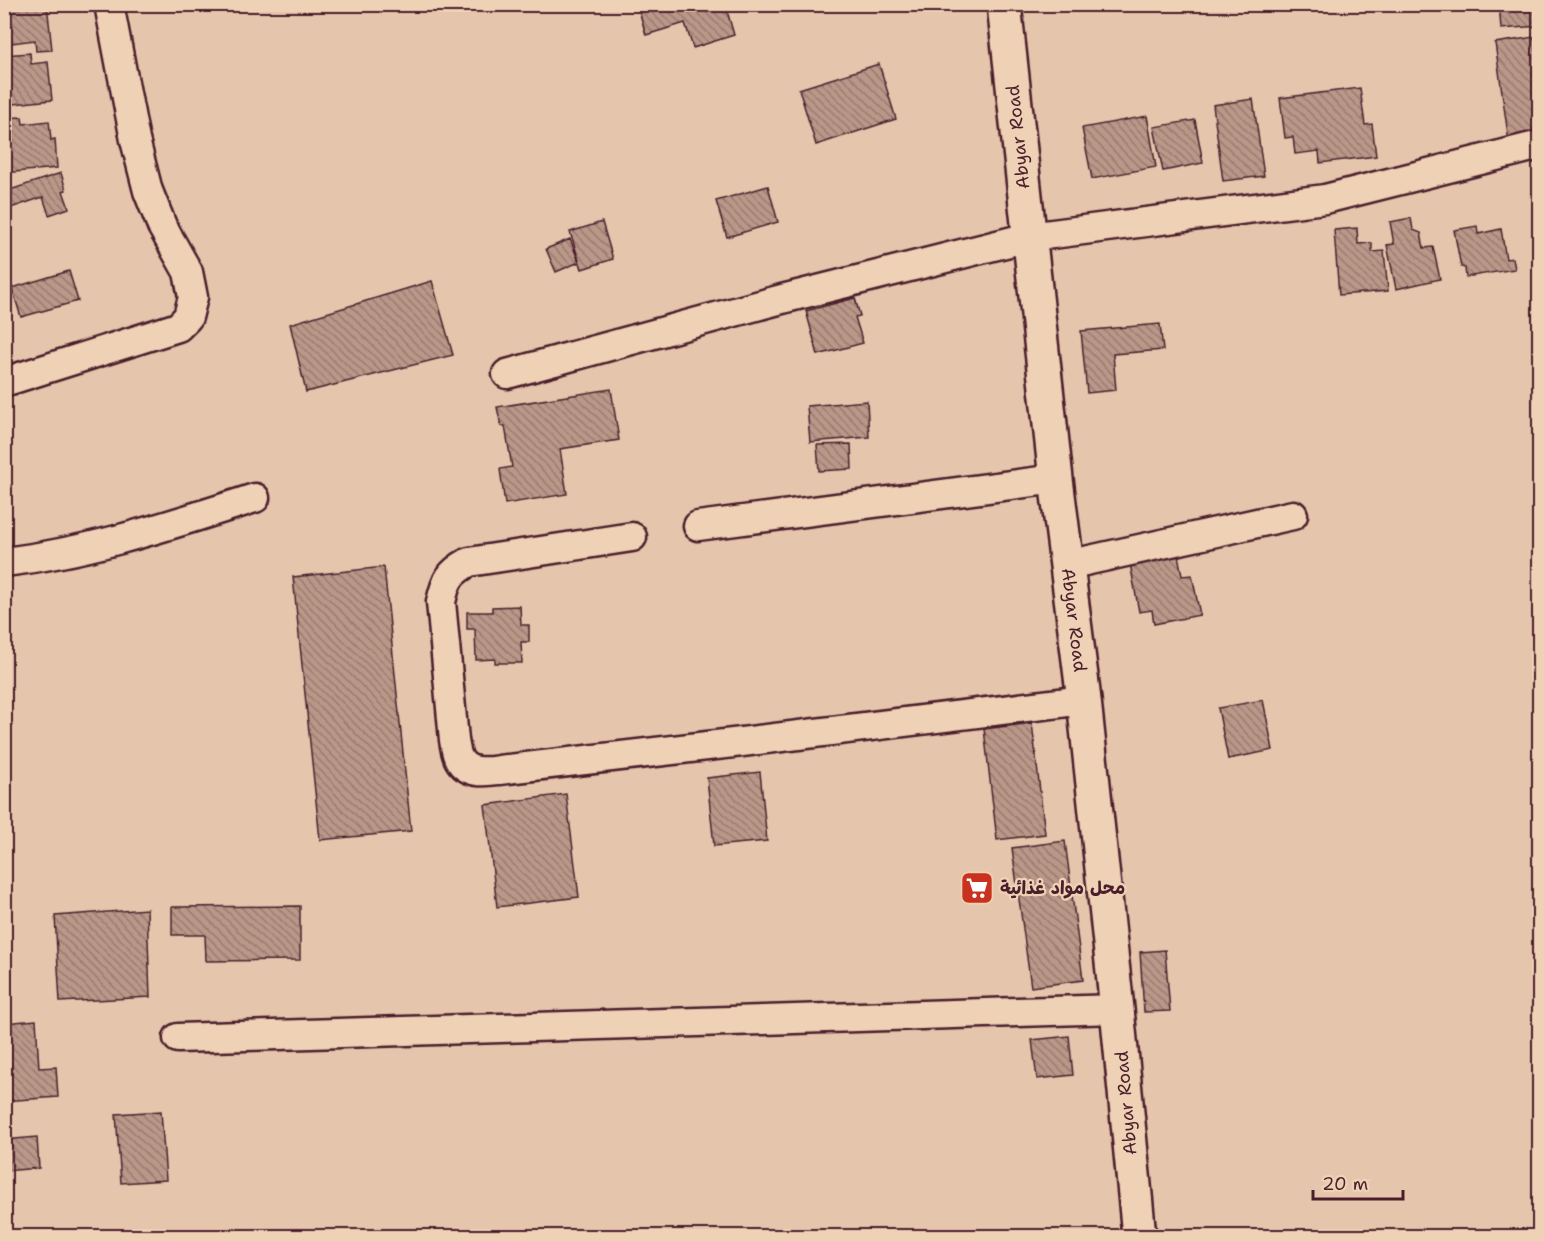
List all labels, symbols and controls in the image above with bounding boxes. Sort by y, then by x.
street label: Abyar Road [1001,84,1035,190]
street label: Abyar Road [1056,567,1092,673]
supermarket icon: محل مواد غذائية [959,870,995,906]
place label: محل مواد غذائية [1000,876,1125,900]
street label: Abyar Road [1109,1050,1143,1156]
scale bar [1313,1163,1403,1201]
text: 20 m [1322,1172,1368,1196]

